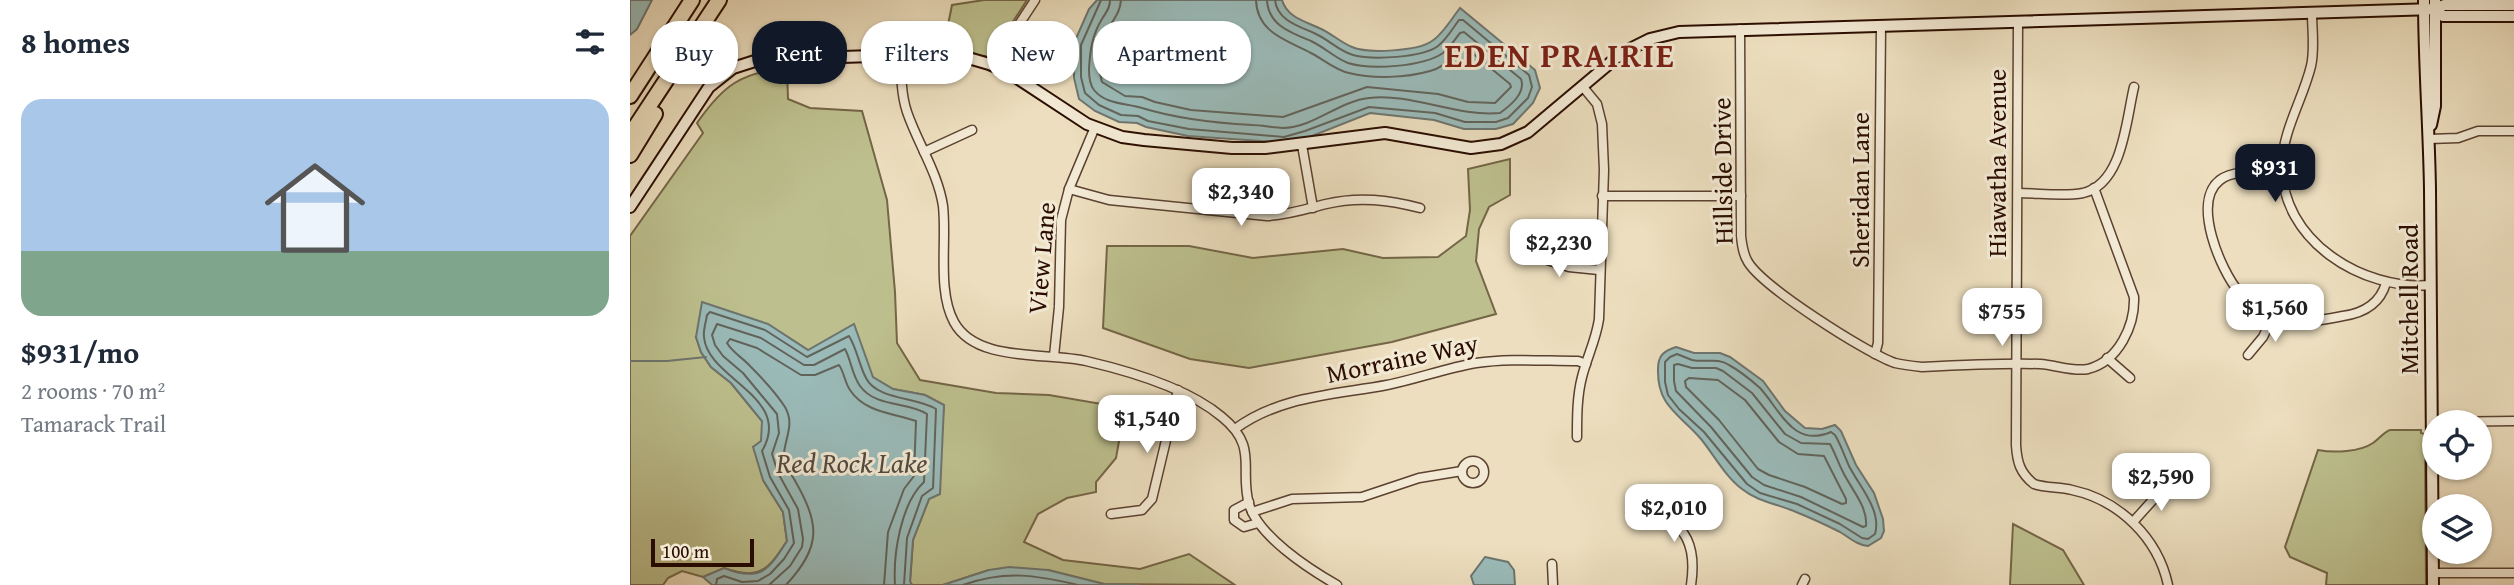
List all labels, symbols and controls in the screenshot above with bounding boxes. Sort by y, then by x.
text: 8 homes [21,20,130,64]
chip: Buy [651,21,738,84]
chip: Rent [752,21,847,84]
chip: Filters [861,21,973,84]
chip: New [987,21,1079,84]
chip: Apartment [1093,21,1251,84]
icon: filters [571,23,609,61]
district label: EDEN PRAIRIE [1444,31,1676,79]
street label: Hiawatha Avenue [1977,69,2016,257]
street label: Hillside Drive [1701,97,1743,245]
street label: Sheridan Lane [1840,112,1879,268]
pin: $931 [2234,144,2316,204]
icon: home [252,145,378,271]
text: $931 [2251,150,2299,183]
pin: $2,340 [1184,168,1298,228]
text: $2,340 [1208,174,1274,207]
street label: View Lane [1017,200,1065,316]
pin: $2,230 [1502,219,1616,279]
street label: Mitchell Road [2389,224,2428,374]
text: $2,230 [1526,225,1592,258]
pin: $1,560 [2218,284,2332,344]
pin: $755 [1961,288,2043,348]
text: $1,560 [2242,290,2308,323]
text: $755 [1978,294,2026,327]
street label: Morraine Way [1323,323,1482,393]
text: $931/mo [21,330,139,374]
text: 2 rooms · 70 m² [21,374,165,407]
pin: $1,540 [1090,396,1204,455]
text: $1,540 [1114,401,1180,434]
text: Tamarack Trail [21,407,166,440]
map controls [2422,410,2492,564]
button: locate [2422,410,2492,480]
water label: Red Rock Lake [775,442,928,483]
pin: $2,590 [2104,454,2218,513]
text: $2,590 [2128,459,2194,492]
pin: $2,010 [1617,484,1731,544]
text: $2,010 [1641,490,1707,523]
button: layers [2422,494,2492,564]
scale bar [651,536,754,568]
text: 100 m [662,537,709,565]

